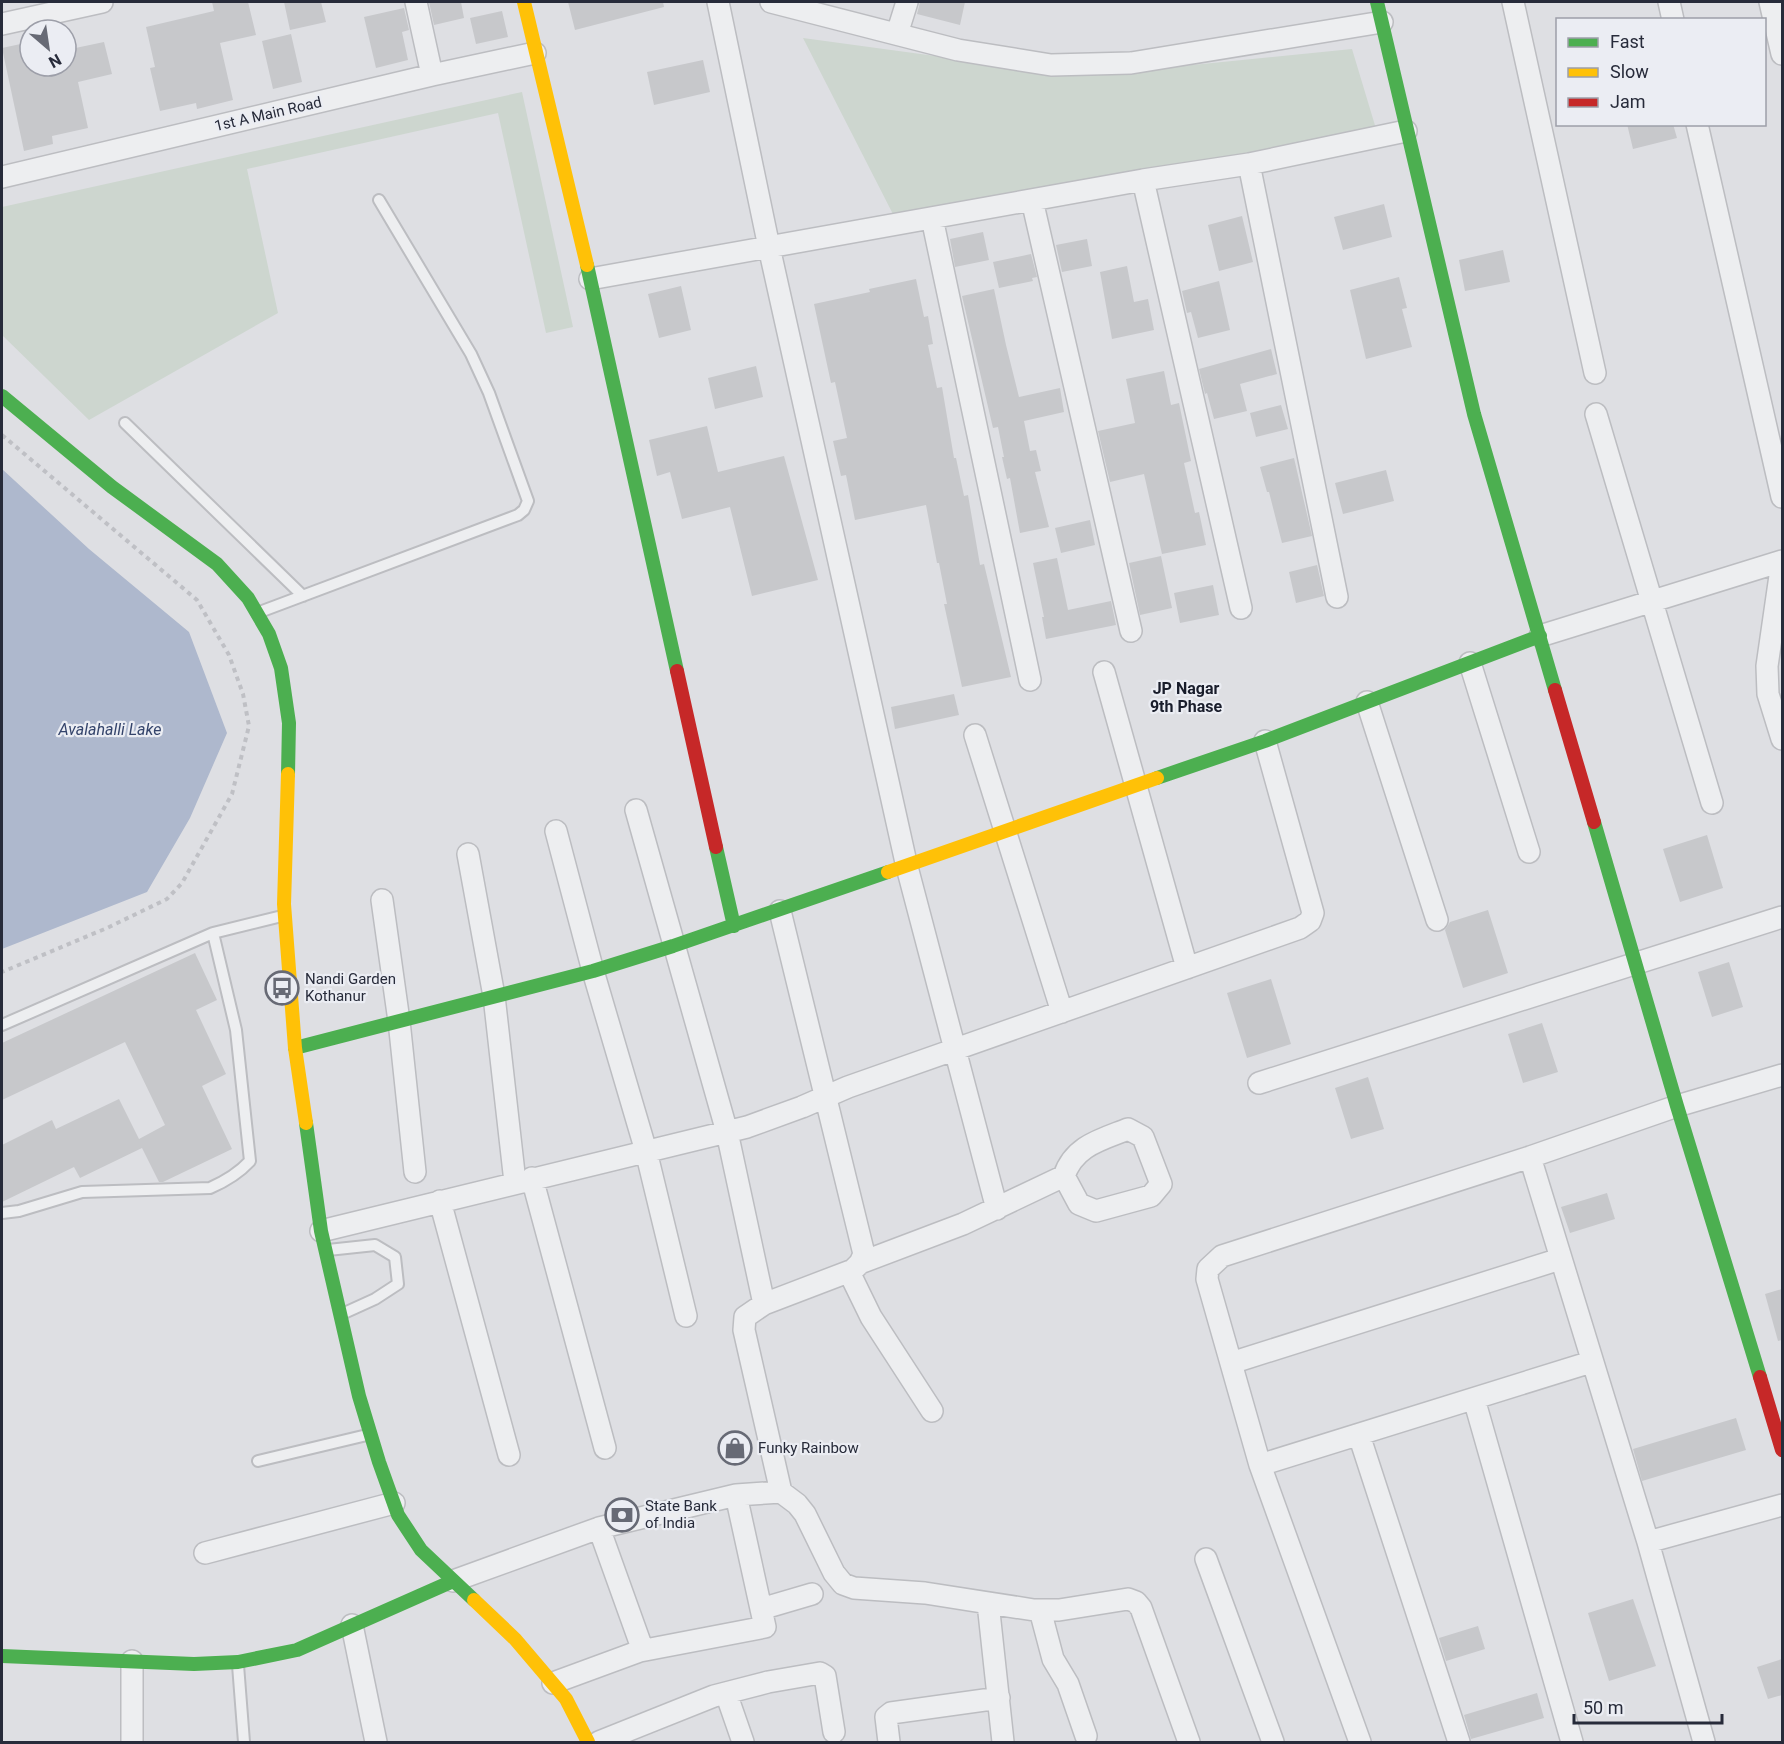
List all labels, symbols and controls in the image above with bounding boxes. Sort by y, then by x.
north arrow [18,18,78,78]
legend [1556,18,1766,126]
text: Fast [1610,31,1645,52]
text: N [45,50,65,72]
text: Slow [1610,61,1649,82]
text: Jam [1610,91,1646,112]
street label: 1st A Main Road [213,93,323,135]
district label: JP Nagar 9th Phase [1150,679,1222,716]
water label: Avalahalli Lake [58,720,161,739]
bus stop icon: Nandi Garden Kothanur [264,970,300,1006]
place label: Nandi Garden Kothanur [305,970,396,1005]
shop icon: Funky Rainbow [717,1430,753,1466]
place label: Funky Rainbow [758,1439,859,1457]
bank icon: State Bank of India [604,1497,640,1533]
place label: State Bank of India [645,1497,717,1532]
scale bar [1574,1687,1722,1725]
text: 50 m [1583,1697,1623,1718]

